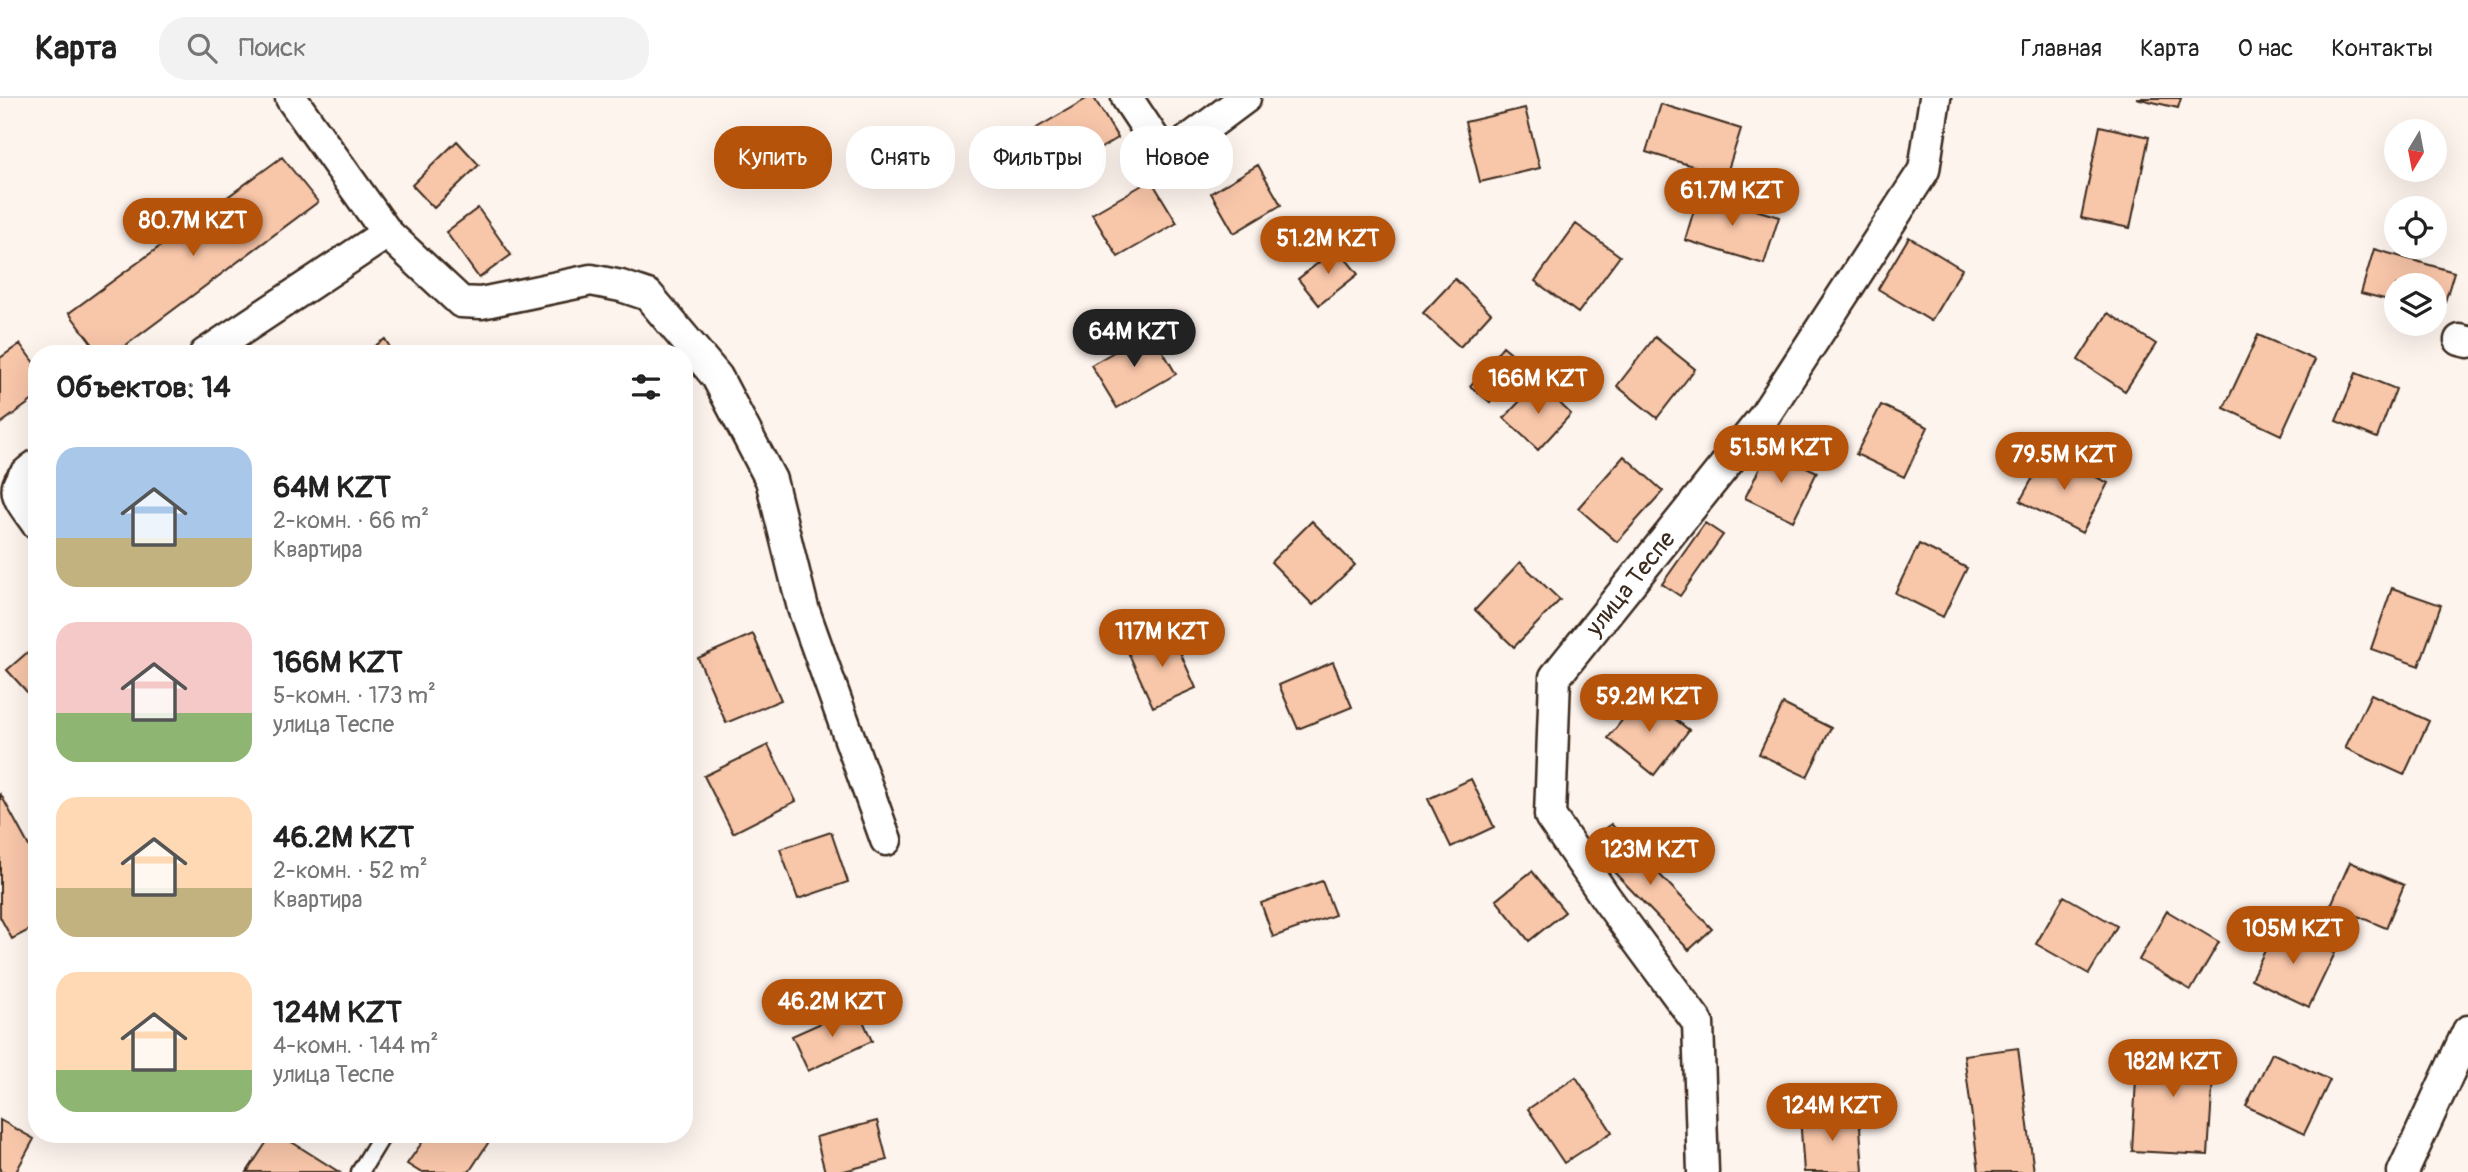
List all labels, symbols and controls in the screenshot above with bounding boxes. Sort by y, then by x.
search box [159,17,649,80]
text: Карта [35,28,117,69]
icon: search [183,29,221,67]
text: Поиск [239,32,307,64]
text: Главная [2021,34,2102,63]
text: Карта [2140,34,2200,63]
text: О нас [2238,34,2293,63]
text: Контакты [2331,34,2433,63]
north arrow [2384,119,2446,182]
map controls [2384,119,2447,336]
chip: Купить [714,126,832,189]
chip: Снять [846,126,955,189]
chip: Фильтры [969,126,1106,189]
chip: Новое [1120,126,1233,189]
pin: 61.7M KZT [1652,169,1812,228]
text: 61.7M KZT [1680,176,1784,205]
button: locate [2384,196,2447,259]
pin: 80.7M KZT [113,198,273,258]
text: 80.7M KZT [139,206,247,235]
pin: 51.2M KZT [1248,216,1408,276]
text: 51.2M KZT [1276,224,1380,253]
button: layers [2384,273,2447,336]
pin: 64M KZT [1069,310,1199,369]
text: 64M KZT [1089,317,1179,346]
pin: 166M KZT [1466,356,1610,416]
text: 166M KZT [1488,364,1588,393]
icon: filters [627,368,665,406]
text: Объектов: 14 [56,369,231,406]
pin: 51.5M KZT [1701,426,1861,485]
pin: 79.5M KZT [1984,432,2144,492]
text: 51.5M KZT [1730,433,1832,462]
text: 79.5M KZT [2011,440,2117,469]
text: 64M KZT [273,469,391,506]
icon: home [112,475,196,559]
text: 2-комн. · 66 m² [273,506,429,535]
street label: улица Теспе [1579,525,1682,643]
text: Квартира [273,535,362,564]
pin: 117M KZT [1090,610,1234,669]
text: 117M KZT [1115,617,1209,646]
text: 166M KZT [273,644,403,681]
icon: home [112,650,196,734]
pin: 59.2M KZT [1569,674,1729,734]
text: 5-комн. · 173 m² [273,681,436,710]
text: 59.2M KZT [1596,682,1702,711]
text: улица Теспе [273,710,394,739]
text: 46.2M KZT [273,819,415,856]
icon: home [112,825,196,909]
pin: 123M KZT [1578,828,1722,887]
text: 123M KZT [1601,835,1699,864]
text: 2-комн. · 52 m² [273,856,428,885]
text: Квартира [273,885,362,914]
pin: 105M KZT [2221,906,2365,966]
text: 105M KZT [2242,914,2344,943]
pin: 46.2M KZT [752,979,912,1039]
text: 46.2M KZT [778,987,886,1016]
text: 124M KZT [273,994,402,1031]
icon: home [112,1000,196,1084]
text: 4-комн. · 144 m² [273,1031,438,1060]
pin: 182M KZT [2101,1040,2245,1099]
text: 182M KZT [2124,1047,2222,1076]
text: улица Теспе [273,1060,394,1089]
pin: 124M KZT [1760,1084,1904,1143]
text: 124M KZT [1782,1091,1882,1120]

